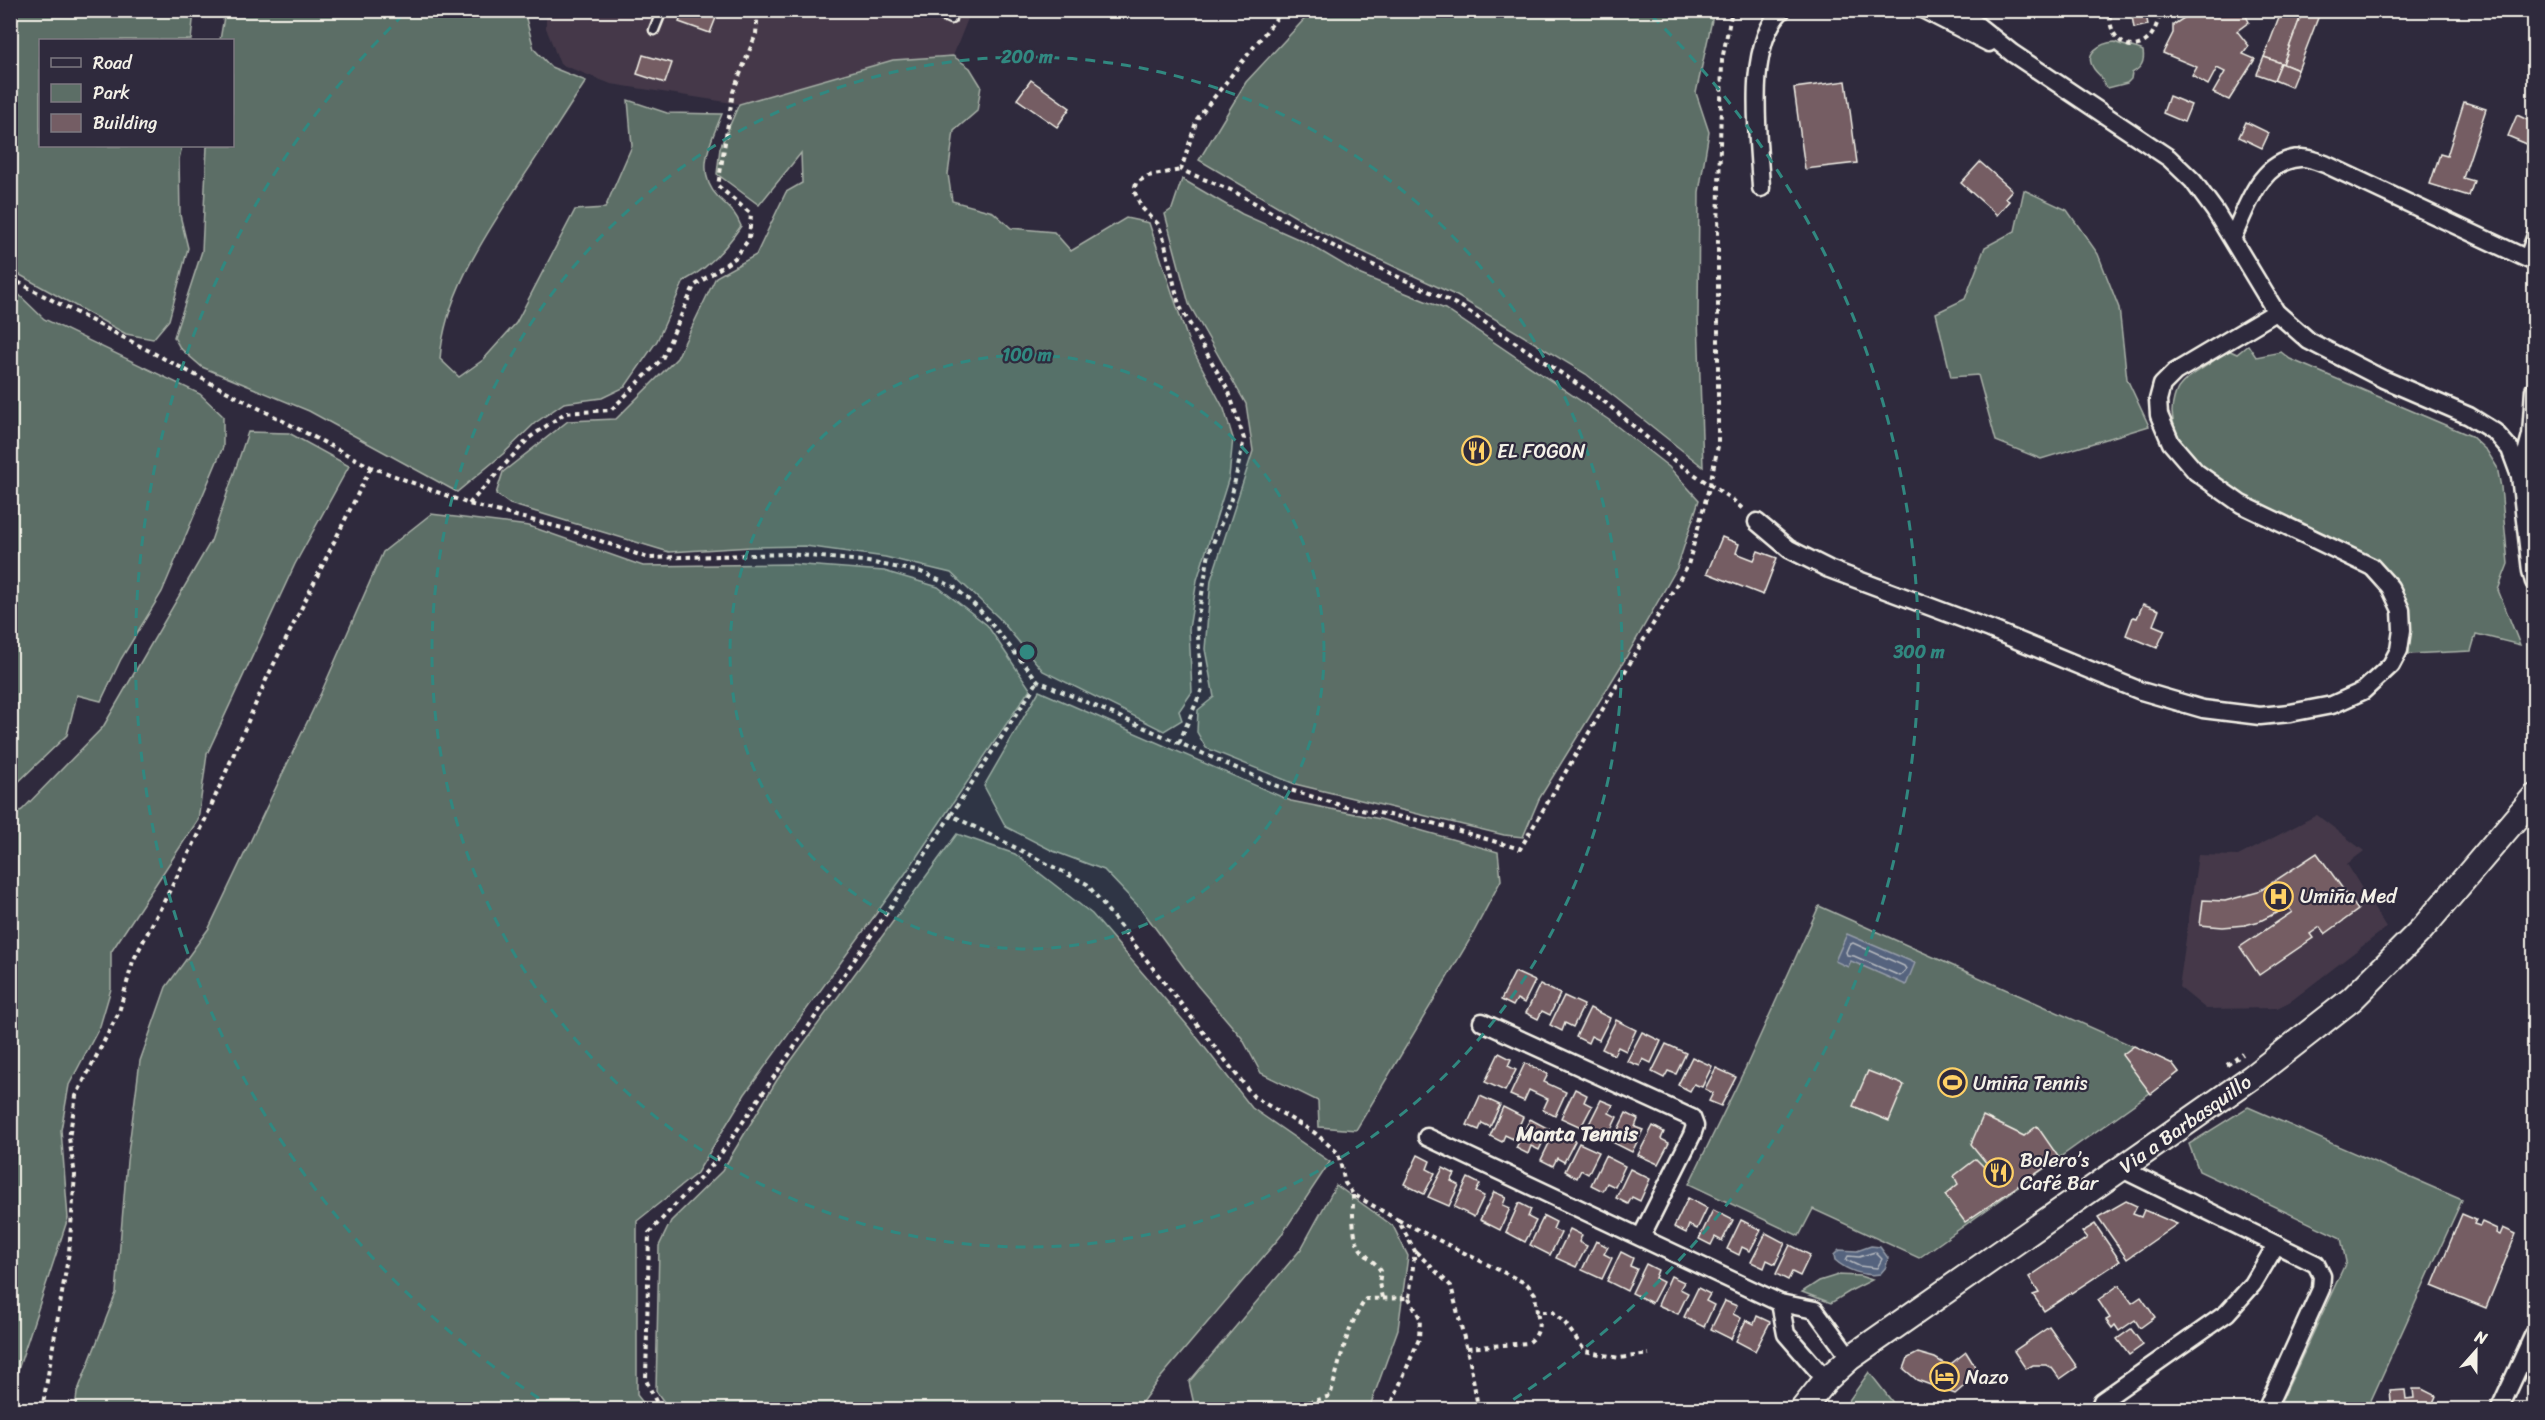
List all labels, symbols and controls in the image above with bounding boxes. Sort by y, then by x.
legend [39,39,234,147]
text: 200 m [1000,41,1053,73]
text: Road [93,47,133,79]
text: Park [93,77,130,109]
text: Building [93,107,157,139]
text: 100 m [1003,339,1052,371]
place label: EL FOGON [1497,434,1586,469]
restaurant icon: EL FOGON [1460,435,1492,467]
text: 300 m [1892,636,1945,668]
centre of rings [1017,642,1037,662]
place label: Umiña Med [2300,879,2398,914]
hospital icon: Umiña Med [2263,880,2295,912]
street label: Via a Barbasquillo [2111,1065,2259,1183]
place label: Umiña Tennis [1973,1066,2088,1101]
sports icon: Umiña Tennis [1936,1067,1968,1099]
district label: Manta Tennis [1515,1115,1638,1153]
place label: Bolero’s Café Bar [2020,1143,2100,1201]
restaurant icon: Bolero’s Café Bar [1983,1156,2015,1188]
north arrow [2446,1321,2506,1381]
text: N [2470,1322,2492,1353]
place label: Nazo [1965,1360,2009,1395]
hotel icon: Nazo [1928,1361,1960,1393]

